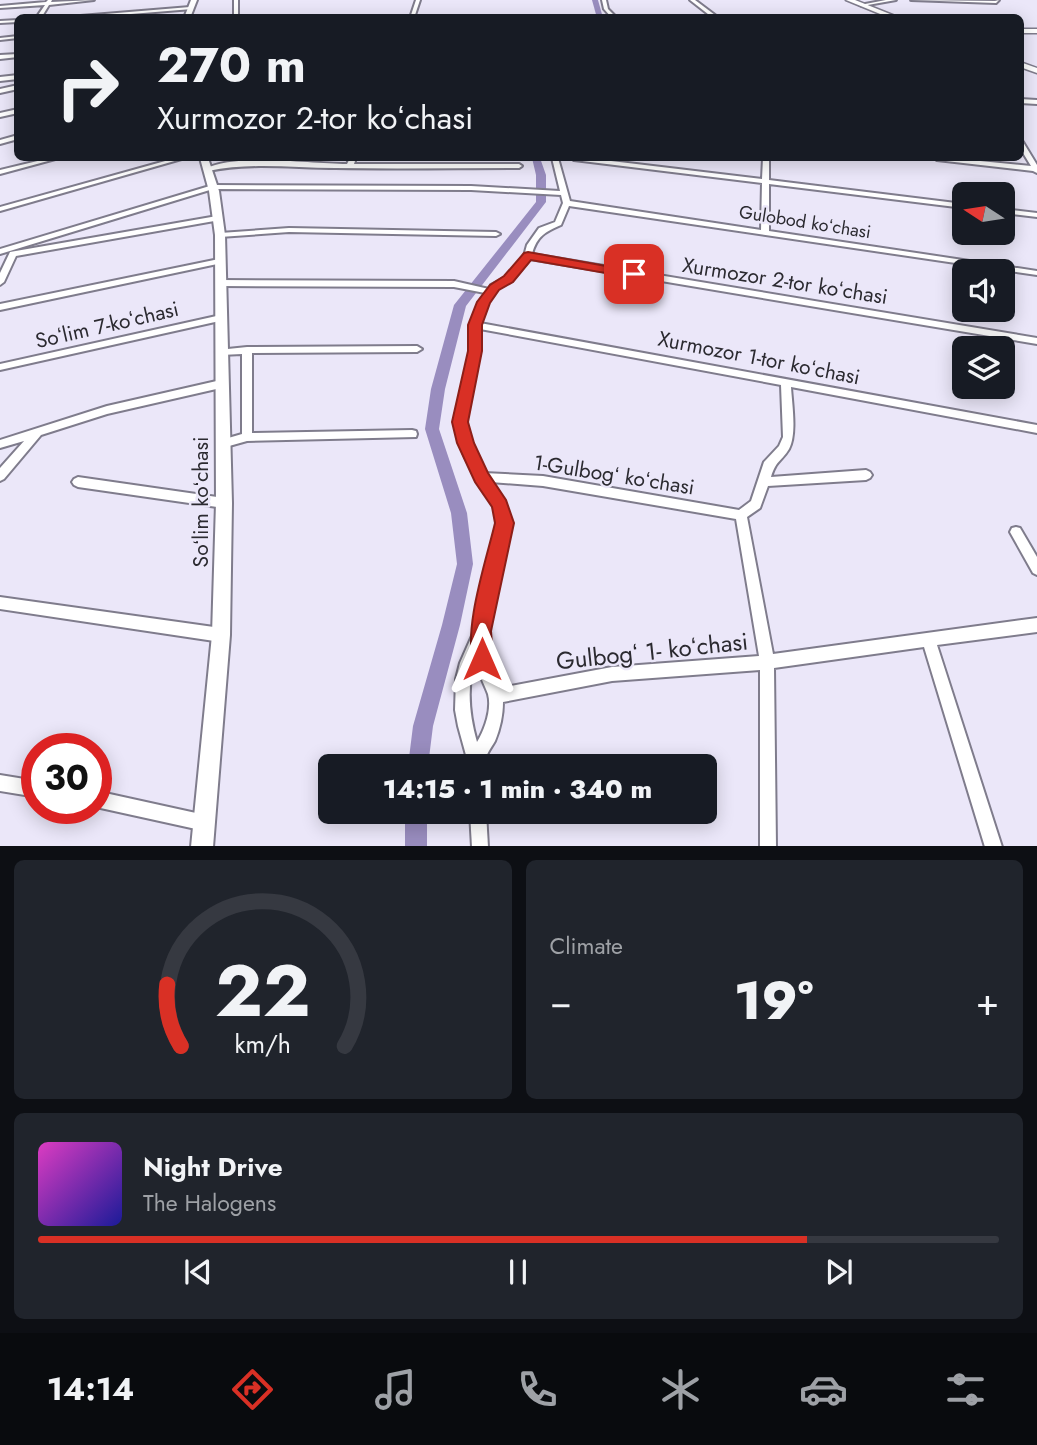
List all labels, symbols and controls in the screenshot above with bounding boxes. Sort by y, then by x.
text: 270 m [157,30,306,100]
icon: right [42,42,133,133]
text: Xurmozor 2-tor koʻchasi [157,95,473,141]
north arrow [952,182,1015,245]
map controls [952,182,1015,399]
street label: Gulobod koʻchasi [737,199,873,245]
pin [604,244,664,304]
street label: Xurmozor 2-tor koʻchasi [680,250,890,312]
icon: arrive [615,255,653,293]
button: sound [952,259,1015,322]
street label: Soʻlim 7-koʻchasi [32,294,182,356]
street label: Xurmozor 1-tor koʻchasi [655,324,863,392]
button: layers [952,336,1015,399]
street label: Soʻlim koʻchasi [186,437,216,567]
street label: 1-Gulbogʻ koʻchasi [531,447,697,503]
position arrow [445,622,519,696]
street label: Gulbogʻ 1- koʻchasi [554,624,750,678]
speed limit sign: 30 [21,733,112,824]
text: 14:15 · 1 min · 340 m [383,770,652,808]
text: Climate [550,929,623,963]
text: 22 [215,938,311,1043]
text: 19° [734,963,813,1039]
text: − [550,974,572,1029]
text: + [976,974,999,1029]
text: km/h [234,1025,291,1061]
text: Night Drive [143,1148,283,1186]
text: The Halogens [143,1186,276,1220]
icon: previous [179,1253,217,1291]
icon: pause [499,1253,537,1291]
icon: next [820,1253,858,1291]
icon: directions [228,1365,277,1414]
icon: music [371,1365,420,1414]
icon: phone [513,1365,562,1414]
icon: climate [656,1365,705,1414]
icon: car [799,1365,848,1414]
icon: filters [941,1365,990,1414]
text: 14:14 [47,1366,134,1412]

